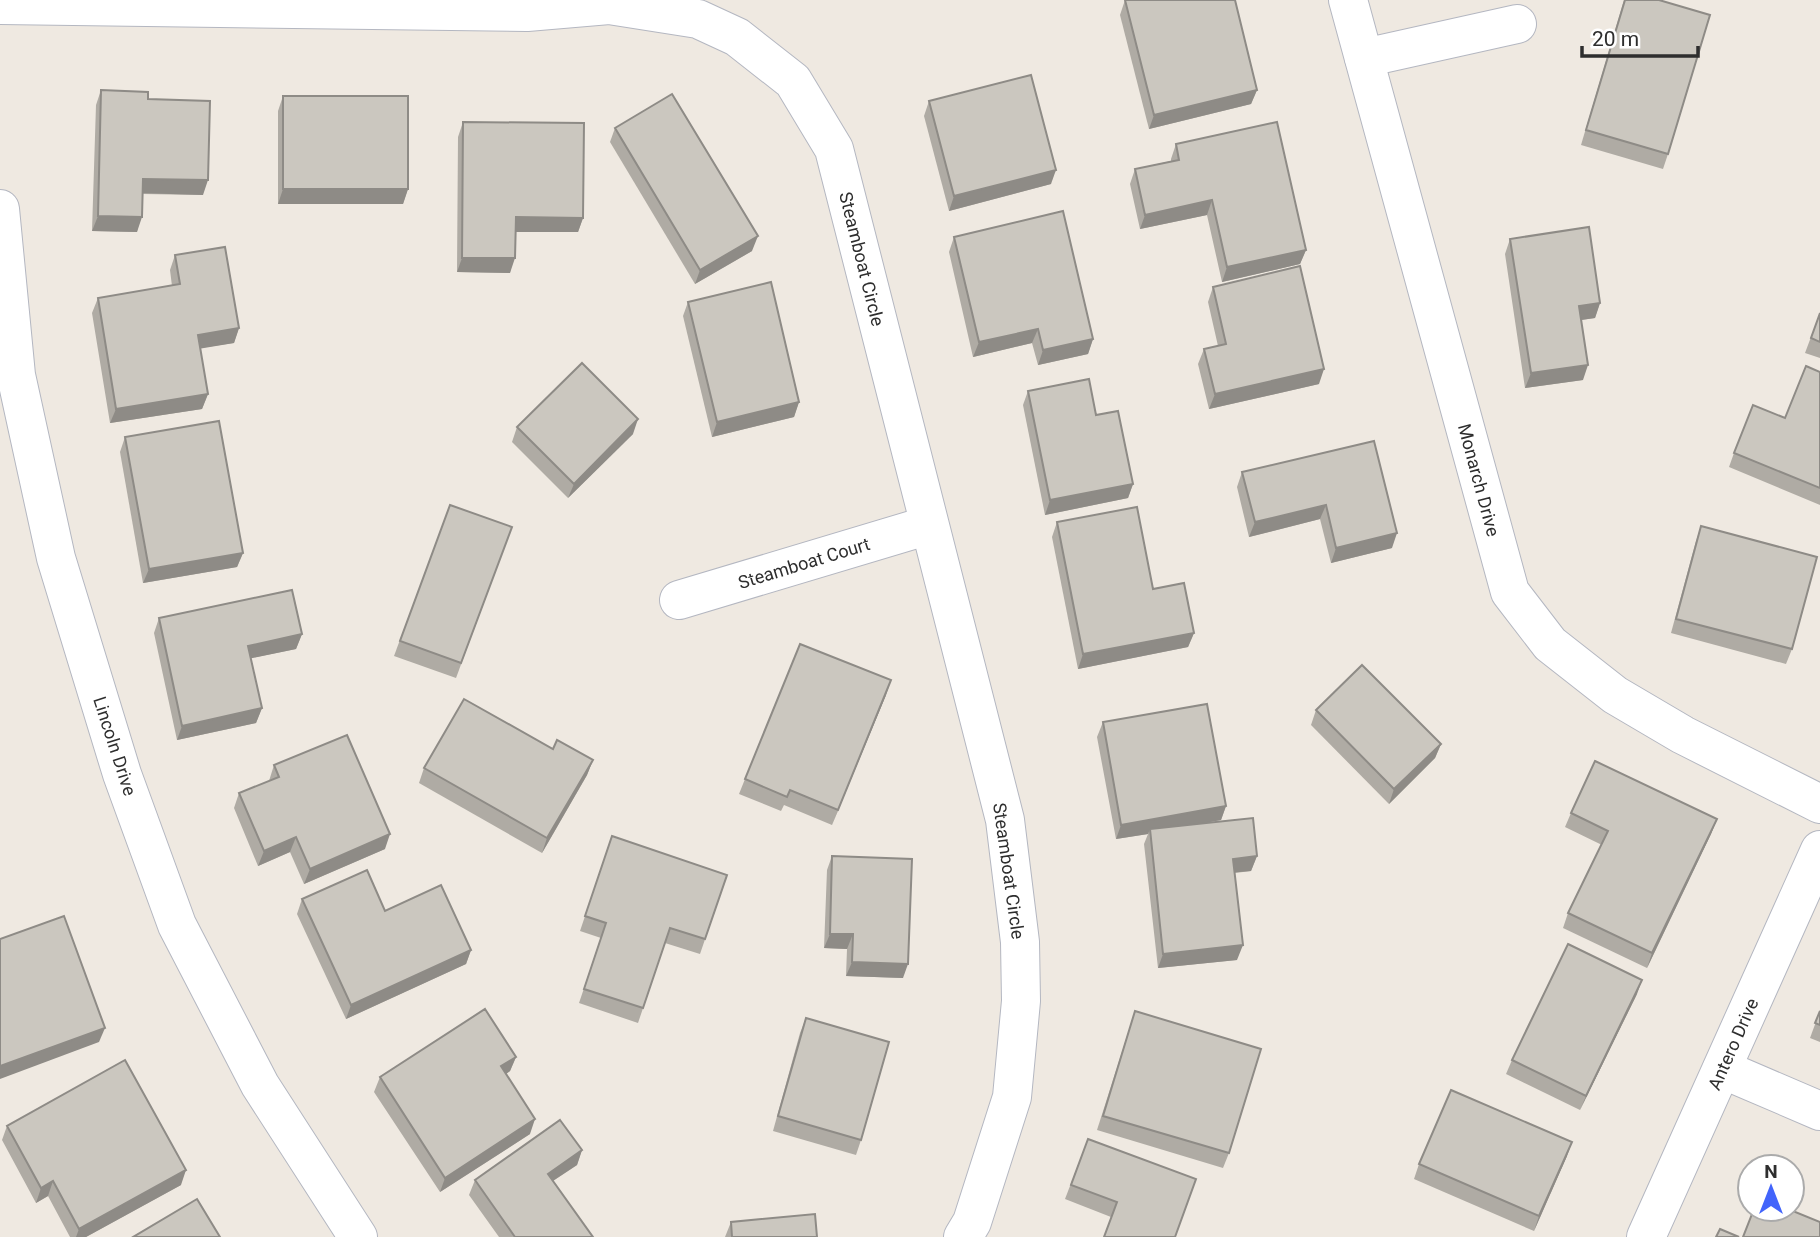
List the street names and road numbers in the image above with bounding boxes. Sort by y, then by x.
street label: Steamboat Circle [835,190,889,328]
street label: Monarch Drive [1454,421,1504,539]
street label: Steamboat Court [736,533,872,593]
street label: Lincoln Drive [89,694,141,798]
street label: Steamboat Circle [989,801,1029,941]
street label: Antero Drive [1703,995,1763,1093]

